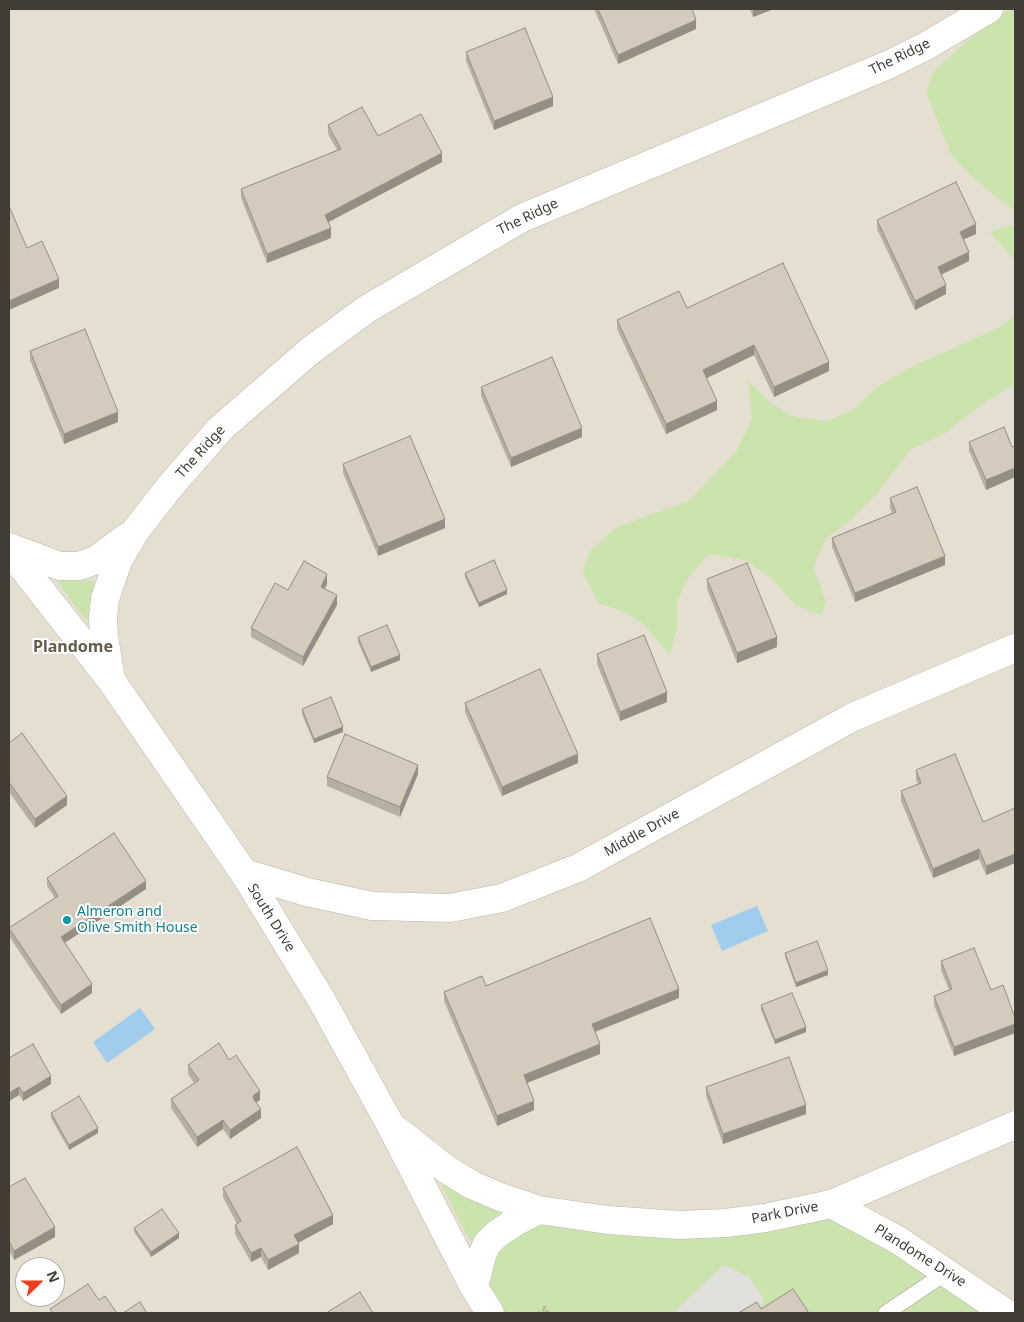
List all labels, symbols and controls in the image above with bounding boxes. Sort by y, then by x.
street label: The Ridge [867,35,933,79]
street label: The Ridge [495,195,561,239]
street label: The Ridge [173,422,229,482]
district label: Plandome [33,637,113,657]
street label: Middle Drive [601,805,683,861]
street label: South Drive [244,881,298,955]
place label: Almeron and Olive Smith House [77,904,198,936]
marker: Almeron and Olive Smith House [61,914,73,926]
street label: Park Drive [750,1198,820,1228]
street label: Plandome Drive [871,1221,969,1291]
north arrow [15,1257,65,1307]
text: N [42,1268,64,1285]

